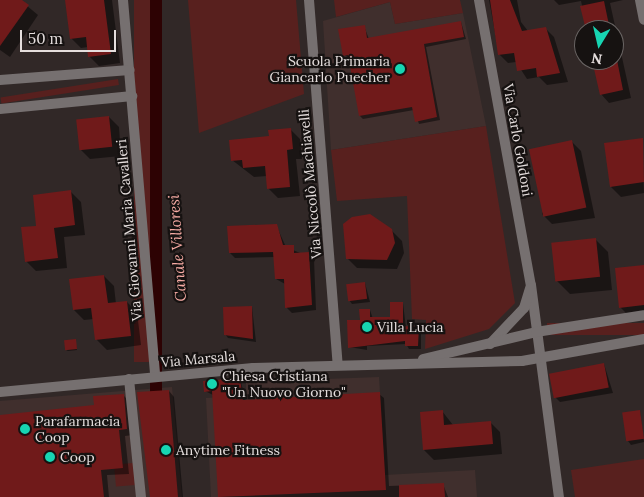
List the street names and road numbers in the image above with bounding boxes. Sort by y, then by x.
street label: Via Carlo Goldoni [500,82,536,198]
street label: Via Niccolò Machiavelli [295,109,325,259]
street label: Via Giovanni Maria Cavalleri [113,138,145,322]
street label: Via Marsala [160,347,236,371]

